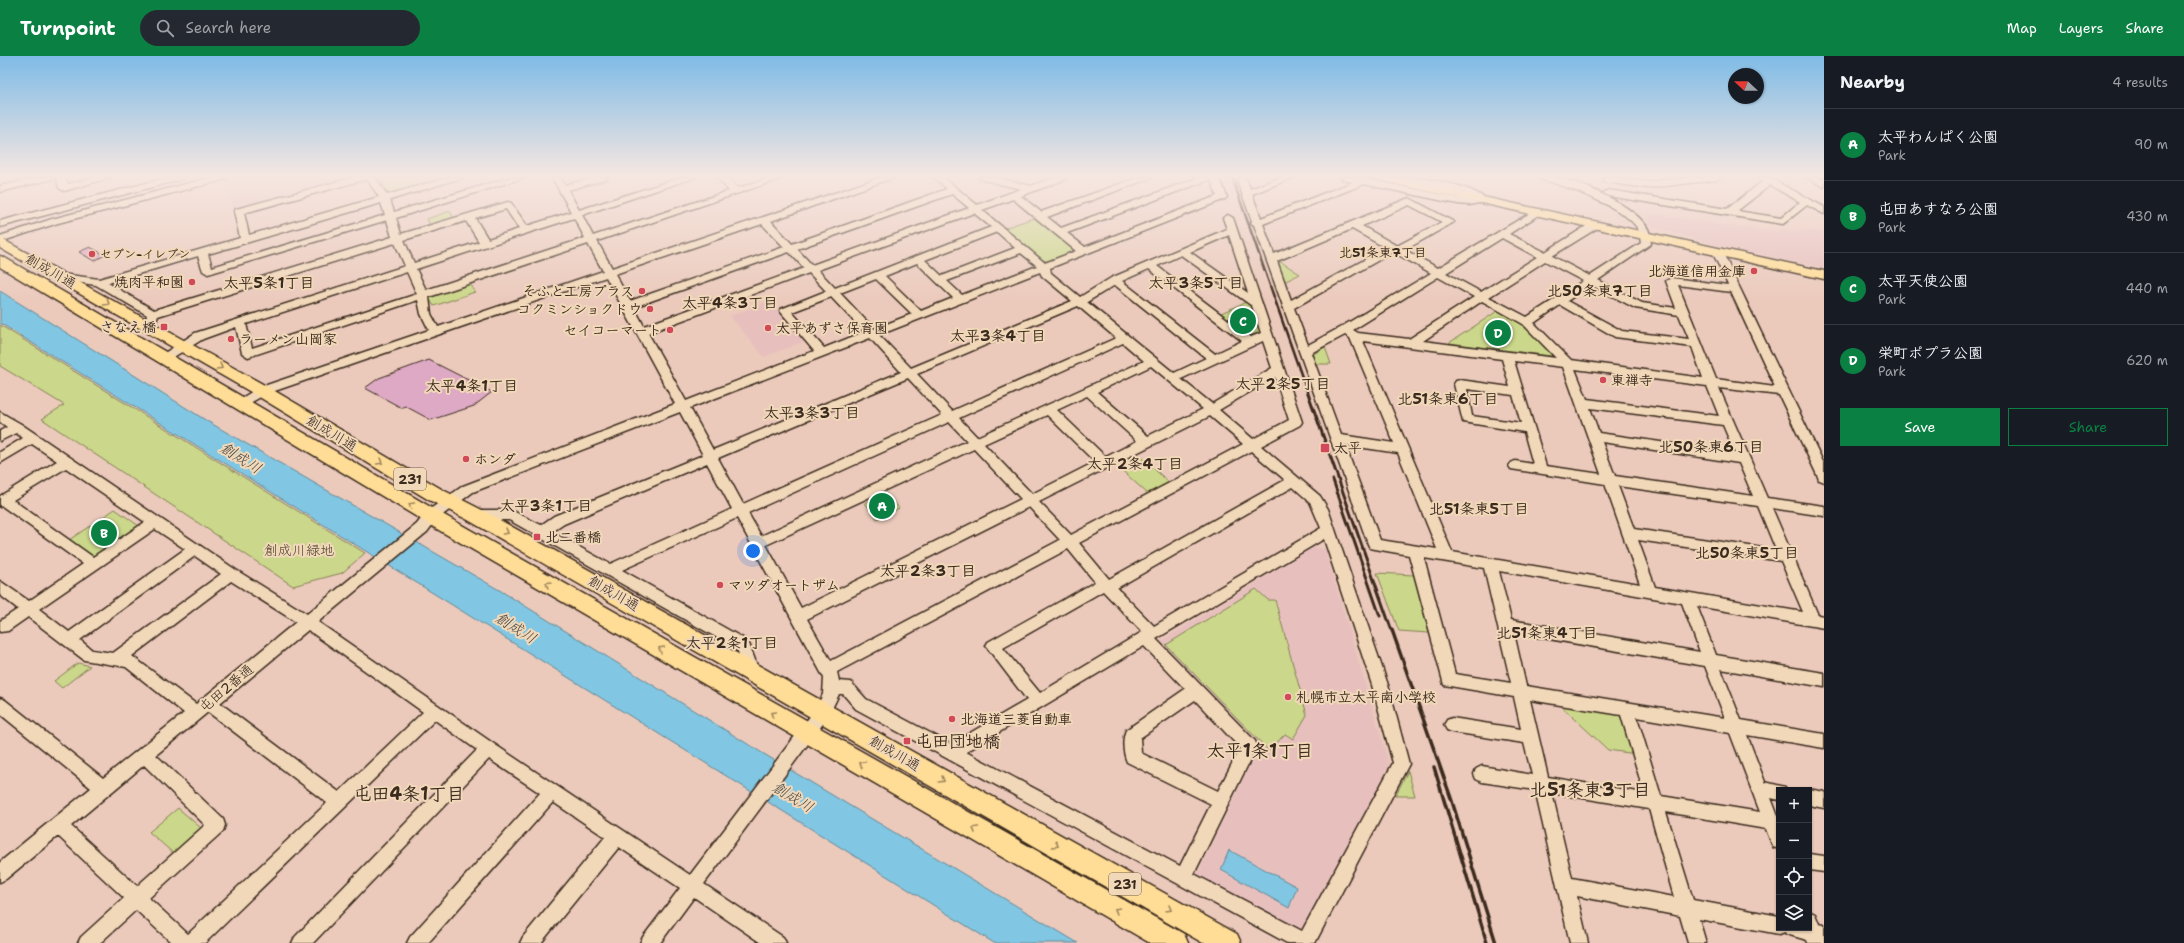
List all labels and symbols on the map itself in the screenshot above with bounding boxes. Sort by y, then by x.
north arrow [1728,68,1764,104]
district label: 北51条東7丁目 [1339,244,1427,261]
place label: セブン-イレブン [100,246,190,262]
street label: 創成川通 [22,249,80,293]
marker: セブン-イレブン [87,249,97,259]
place label: 北海道信用金庫 [1648,262,1746,280]
marker: 北海道信用金庫 [1749,266,1759,276]
place label: 焼肉平和園 [114,273,184,291]
district label: 太平5条1丁目 [223,273,315,293]
district label: 太平3条5丁目 [1149,273,1243,293]
marker: 焼肉平和園 [187,277,197,287]
district label: 北50条東7丁目 [1547,281,1653,301]
place label: そふと工房プラス [523,282,634,300]
marker: そふと工房プラス [637,286,647,296]
district label: 太平4条3丁目 [682,293,778,313]
one-way arrow [103,298,110,305]
place label: コクミンショクドウ [517,300,642,318]
marker: コクミンショクドウ [645,304,655,314]
pin: C [1230,306,1256,336]
place label: さなえ橋 [100,318,156,336]
pin: D [1485,318,1511,348]
place label: 太平あずさ保育園 [776,319,888,337]
place label: セイコーマート [563,321,662,339]
marker: さなえ橋 [159,322,169,332]
marker: 太平あずさ保育園 [763,323,773,333]
marker: セイコーマート [665,325,675,335]
district label: 太平3条4丁目 [950,326,1046,346]
place label: ラーメン山岡家 [239,330,337,348]
marker: ラーメン山岡家 [226,334,236,344]
one-way arrow [216,363,223,370]
place label: 東禅寺 [1611,371,1653,389]
district label: 太平2条5丁目 [1236,374,1330,394]
marker: 東禅寺 [1598,375,1608,385]
district label: 太平4条1丁目 [426,376,518,396]
district label: 北51条東6丁目 [1397,389,1499,409]
district label: 太平3条3丁目 [764,403,860,423]
street label: 創成川通 [303,411,361,455]
district label: 北50条東6丁目 [1658,437,1764,457]
water label: 創成川 [217,438,265,478]
place label: 太平 [1334,439,1362,457]
marker: 太平 [1319,442,1331,454]
place label: ホンダ [474,450,516,468]
marker: ホンダ [461,454,471,464]
district label: 太平2条4丁目 [1087,454,1183,474]
one-way arrow [376,457,383,464]
road number: 231 [394,468,426,490]
pin: A [869,491,895,521]
district label: 太平3条1丁目 [500,496,592,516]
district label: 北51条東5丁目 [1429,499,1529,519]
one-way arrow [408,502,415,509]
pin: B [91,518,117,548]
one-way arrow [502,527,509,534]
place label: 北二番橋 [545,528,601,546]
marker: 北二番橋 [532,532,542,542]
park label: 創成川緑地 [264,541,334,559]
your location [743,541,763,561]
district label: 北50条東5丁目 [1695,543,1799,563]
district label: 太平2条3丁目 [880,561,976,581]
street label: 創成川通 [585,571,643,615]
place label: マツダオートザム [728,576,840,594]
marker: マツダオートザム [715,580,725,590]
one-way arrow [545,581,552,588]
water label: 創成川 [492,608,540,648]
district label: 北51条東4丁目 [1496,623,1598,643]
district label: 太平2条1丁目 [686,633,778,653]
one-way arrow [658,646,665,653]
street label: 屯田2番通 [195,660,257,716]
place label: 札幌市立太平南小学校 [1296,688,1436,706]
marker: 札幌市立太平南小学校 [1283,692,1293,702]
place label: 北海道三菱自動車 [960,710,1072,728]
one-way arrow [770,711,777,718]
marker: 北海道三菱自動車 [947,714,957,724]
place label: 屯田団地橋 [915,730,1000,752]
street label: 創成川通 [866,731,924,775]
marker: 屯田団地橋 [902,736,912,746]
district label: 太平1条1丁目 [1207,739,1313,763]
one-way arrow [859,762,866,769]
one-way arrow [938,775,945,782]
water label: 創成川 [769,777,817,817]
district label: 北51条東3丁目 [1529,778,1651,802]
district label: 屯田4条1丁目 [354,782,464,806]
one-way arrow [972,826,979,833]
one-way arrow [1052,841,1059,848]
road number: 231 [1109,873,1141,895]
one-way arrow [1165,905,1172,912]
one-way arrow [1113,907,1121,914]

